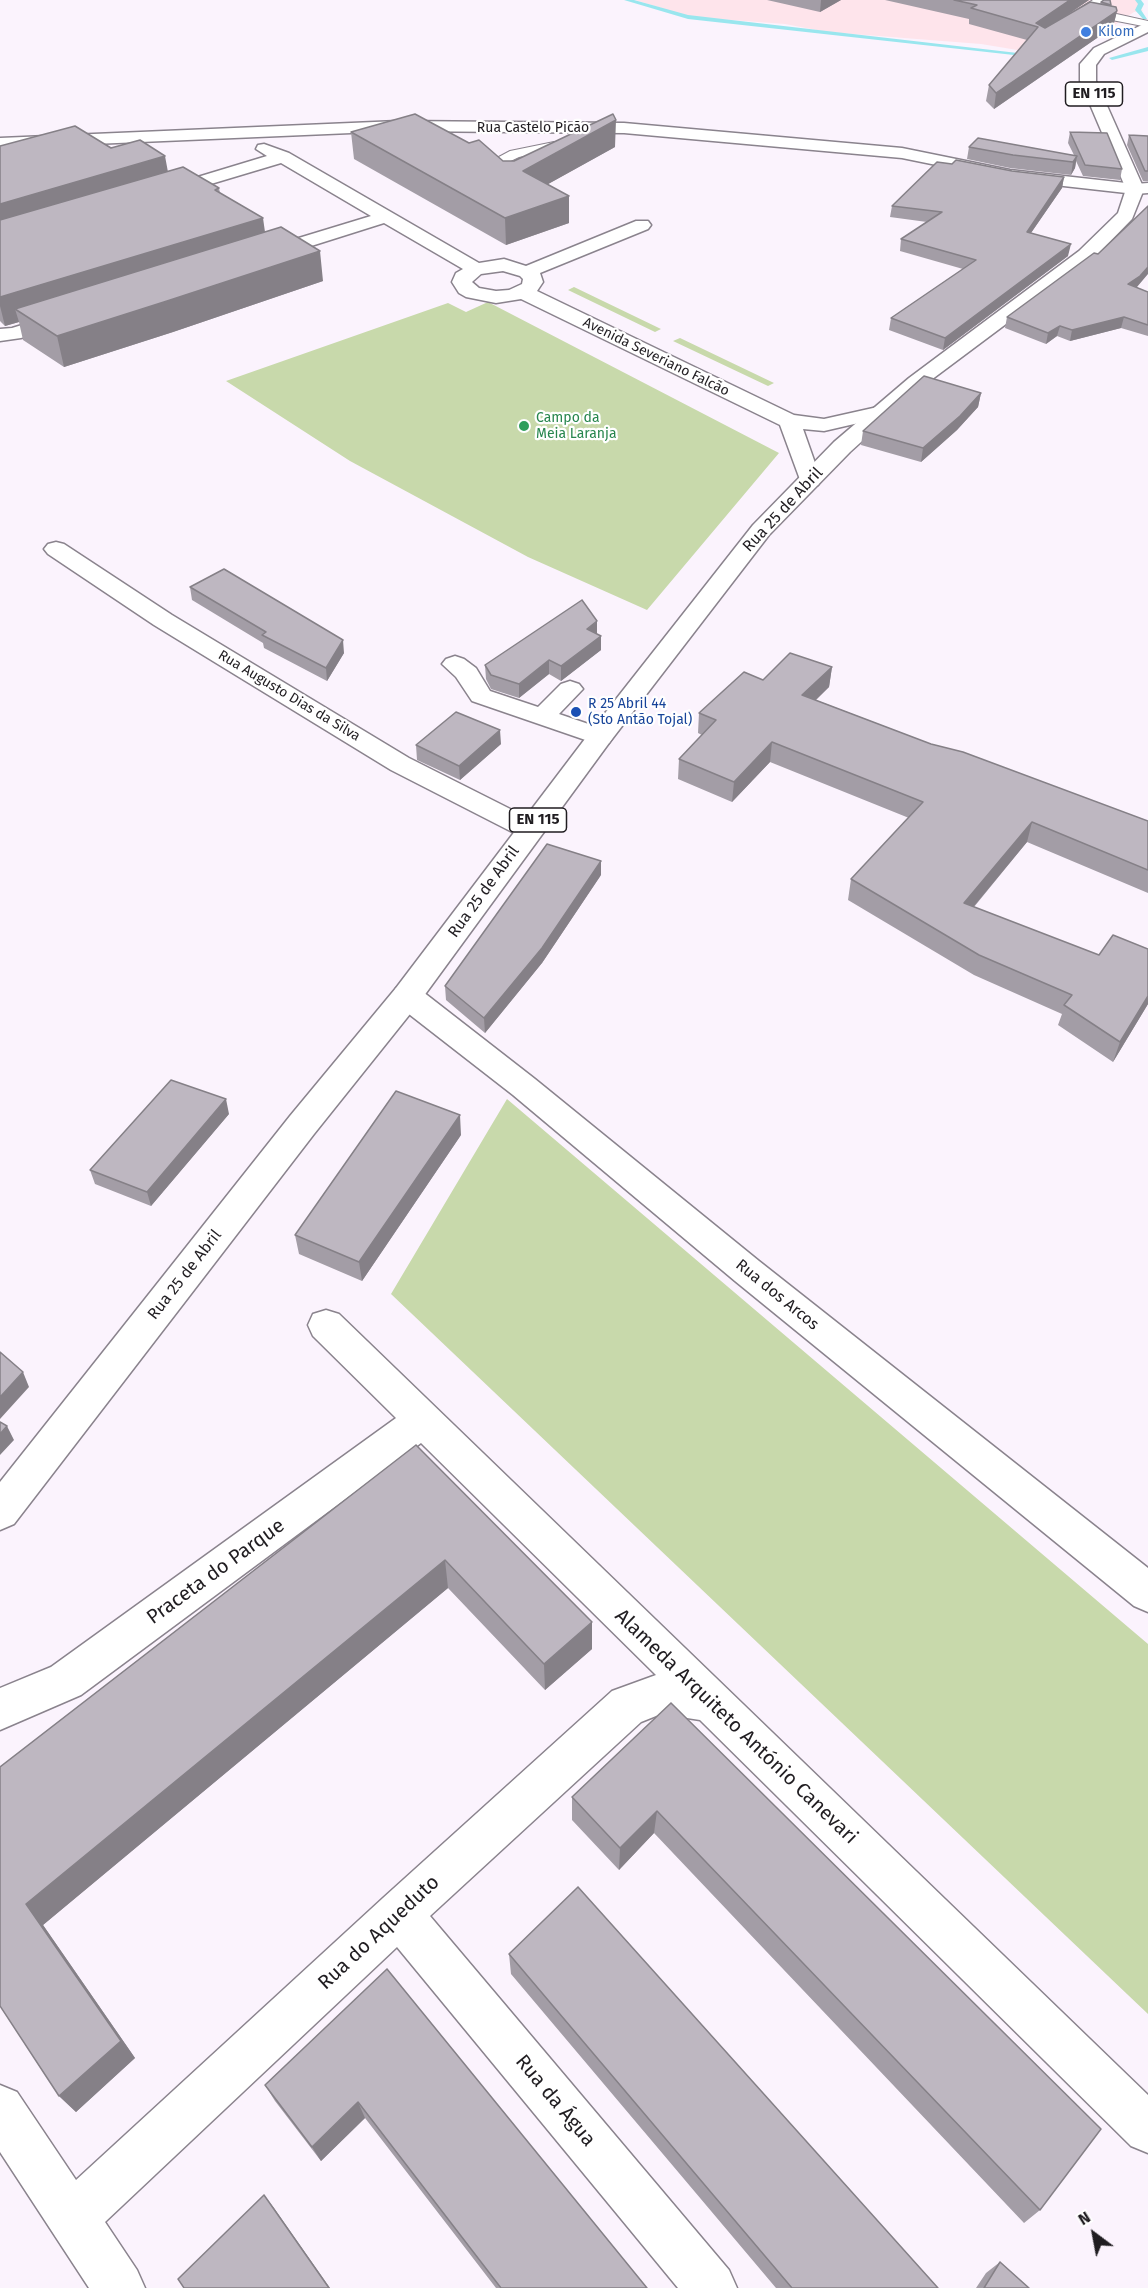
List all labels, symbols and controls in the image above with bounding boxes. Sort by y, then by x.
place label: Kilom [1098,24,1134,40]
marker: Kilom [1079,25,1093,39]
road number: EN 115 [1066,82,1122,106]
street label: Rua Castelo Picão [477,120,589,136]
street label: Avenida Severiano Falcão [580,314,732,400]
place label: Campo da Meia Laranja [536,410,617,442]
marker: Campo da Meia Laranja [517,419,531,433]
street label: Rua 25 de Abril [739,464,827,556]
street label: Rua Augusto Dias da Silva [215,647,363,745]
place label: R 25 Abril 44 (Sto Antão Tojal) [588,696,692,728]
marker: R 25 Abril 44 (Sto Antão Tojal) [569,705,583,719]
road number: EN 115 [510,808,566,832]
street label: Rua 25 de Abril [444,842,524,942]
street label: Rua 25 de Abril [144,1226,226,1324]
street label: Rua dos Arcos [731,1256,823,1334]
street label: Praceta do Parque [142,1514,290,1630]
street label: Alameda Arquiteto António Canevari [610,1604,862,1850]
street label: Rua do Aqueduto [313,1871,445,1995]
street label: Rua da Água [510,2050,600,2152]
north arrow [1064,2204,1124,2264]
text: N [1075,2207,1094,2229]

